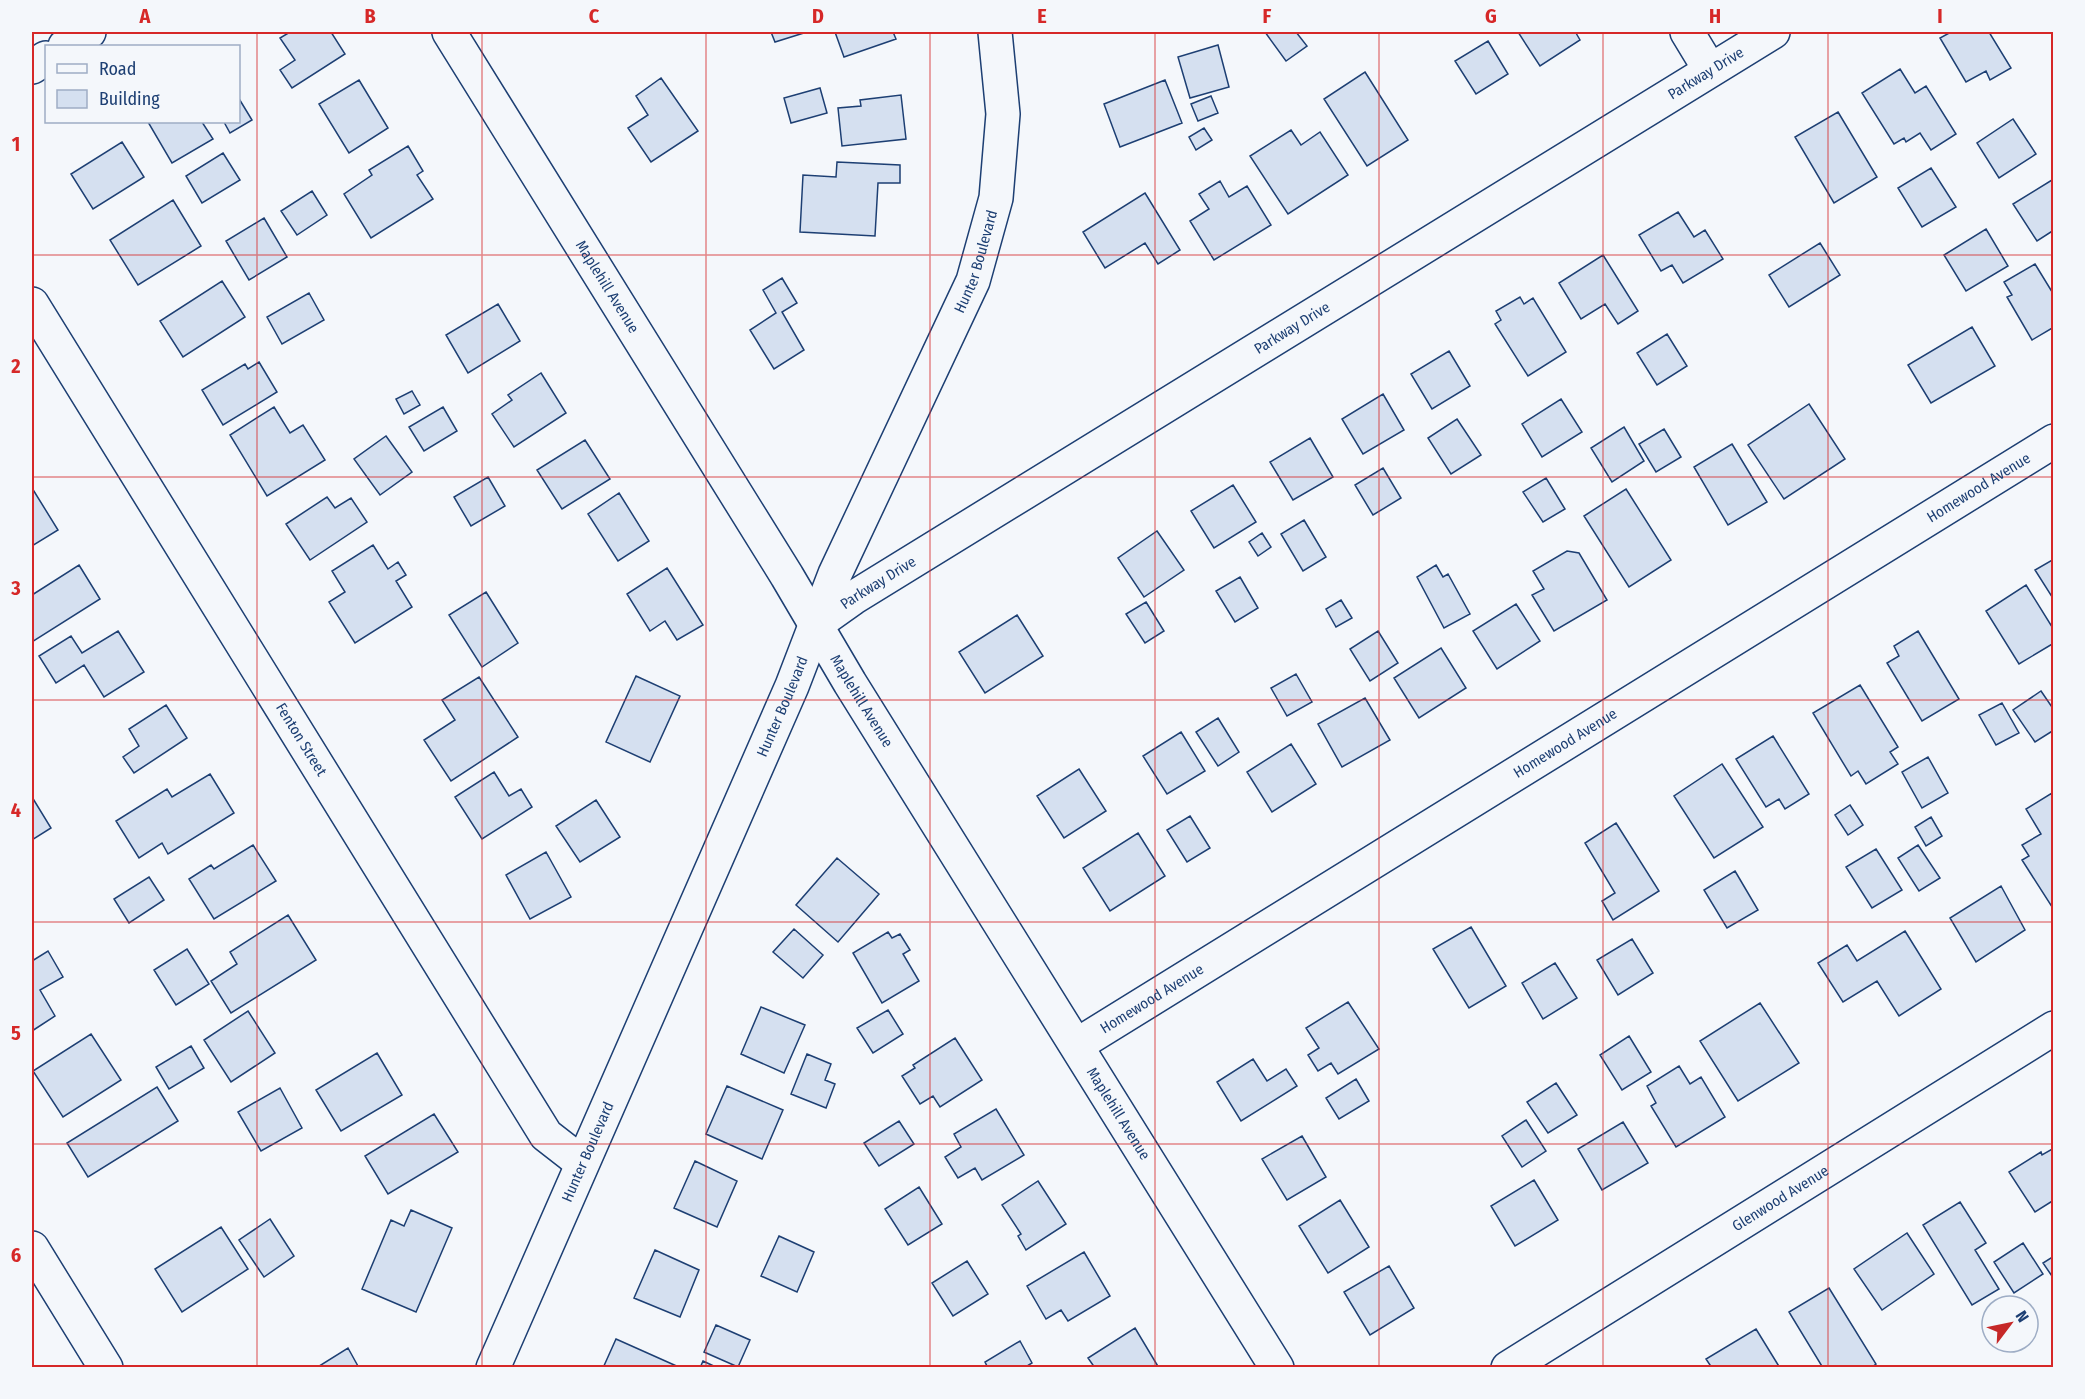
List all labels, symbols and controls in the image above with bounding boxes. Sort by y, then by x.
text: A [139,4,152,28]
text: B [364,4,376,28]
text: C [589,4,600,28]
text: D [812,4,824,28]
text: E [1037,4,1047,28]
text: F [1263,4,1272,28]
text: G [1485,4,1497,28]
text: H [1709,4,1721,28]
text: I [1937,4,1943,28]
street label: Parkway Drive [1665,43,1747,103]
legend [45,45,240,123]
text: Road [99,58,136,80]
text: Building [99,88,160,110]
text: 1 [12,132,20,156]
street label: Hunter Boulevard [950,208,1001,316]
street label: Maplehill Avenue [572,237,643,336]
street label: Parkway Drive [1251,298,1333,358]
text: 2 [10,354,21,378]
street label: Homewood Avenue [1924,449,2034,526]
street label: Parkway Drive [837,553,919,613]
text: 3 [10,576,21,600]
street label: Maplehill Avenue [826,651,897,751]
street label: Hunter Boulevard [753,654,812,760]
street label: Fenton Street [272,700,331,779]
street label: Homewood Avenue [1510,704,1620,782]
text: 4 [11,798,21,822]
street label: Homewood Avenue [1097,960,1207,1037]
text: 5 [11,1021,21,1045]
street label: Maplehill Avenue [1083,1064,1154,1163]
street label: Hunter Boulevard [558,1099,618,1205]
street label: Glenwood Avenue [1729,1162,1832,1235]
text: 6 [11,1243,21,1267]
north arrow [1980,1294,2040,1354]
text: N [2012,1307,2033,1325]

